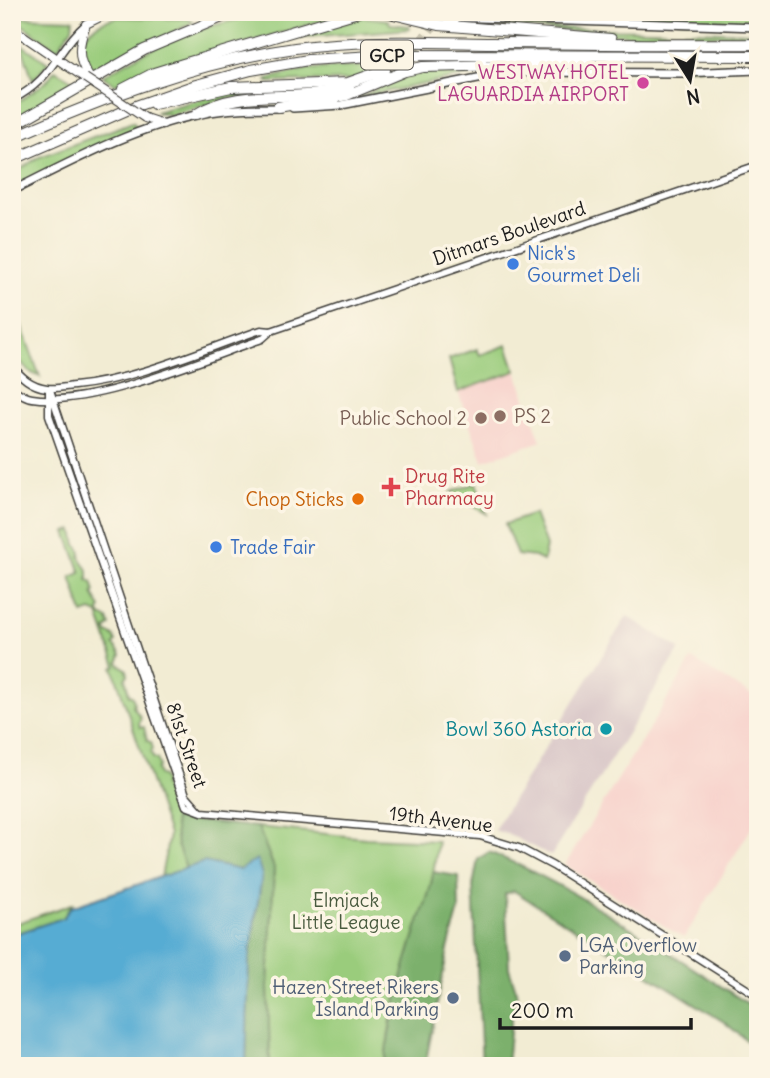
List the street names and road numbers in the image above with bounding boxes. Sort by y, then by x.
road number: GCP [361,40,413,70]
street label: Ditmars Boulevard [429,196,589,270]
street label: 81st Street [161,699,213,791]
street label: 19th Avenue [388,801,494,837]

